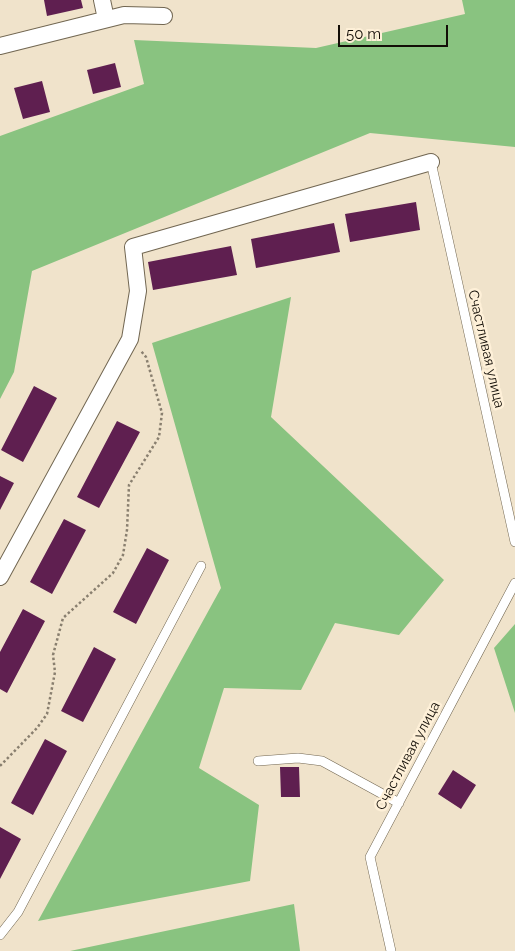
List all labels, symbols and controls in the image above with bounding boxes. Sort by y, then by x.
scale bar [340,15,450,47]
text: 50 m [346,25,381,43]
street label: Счастливая улица [464,288,508,410]
street label: Счастливая улица [372,699,444,813]

